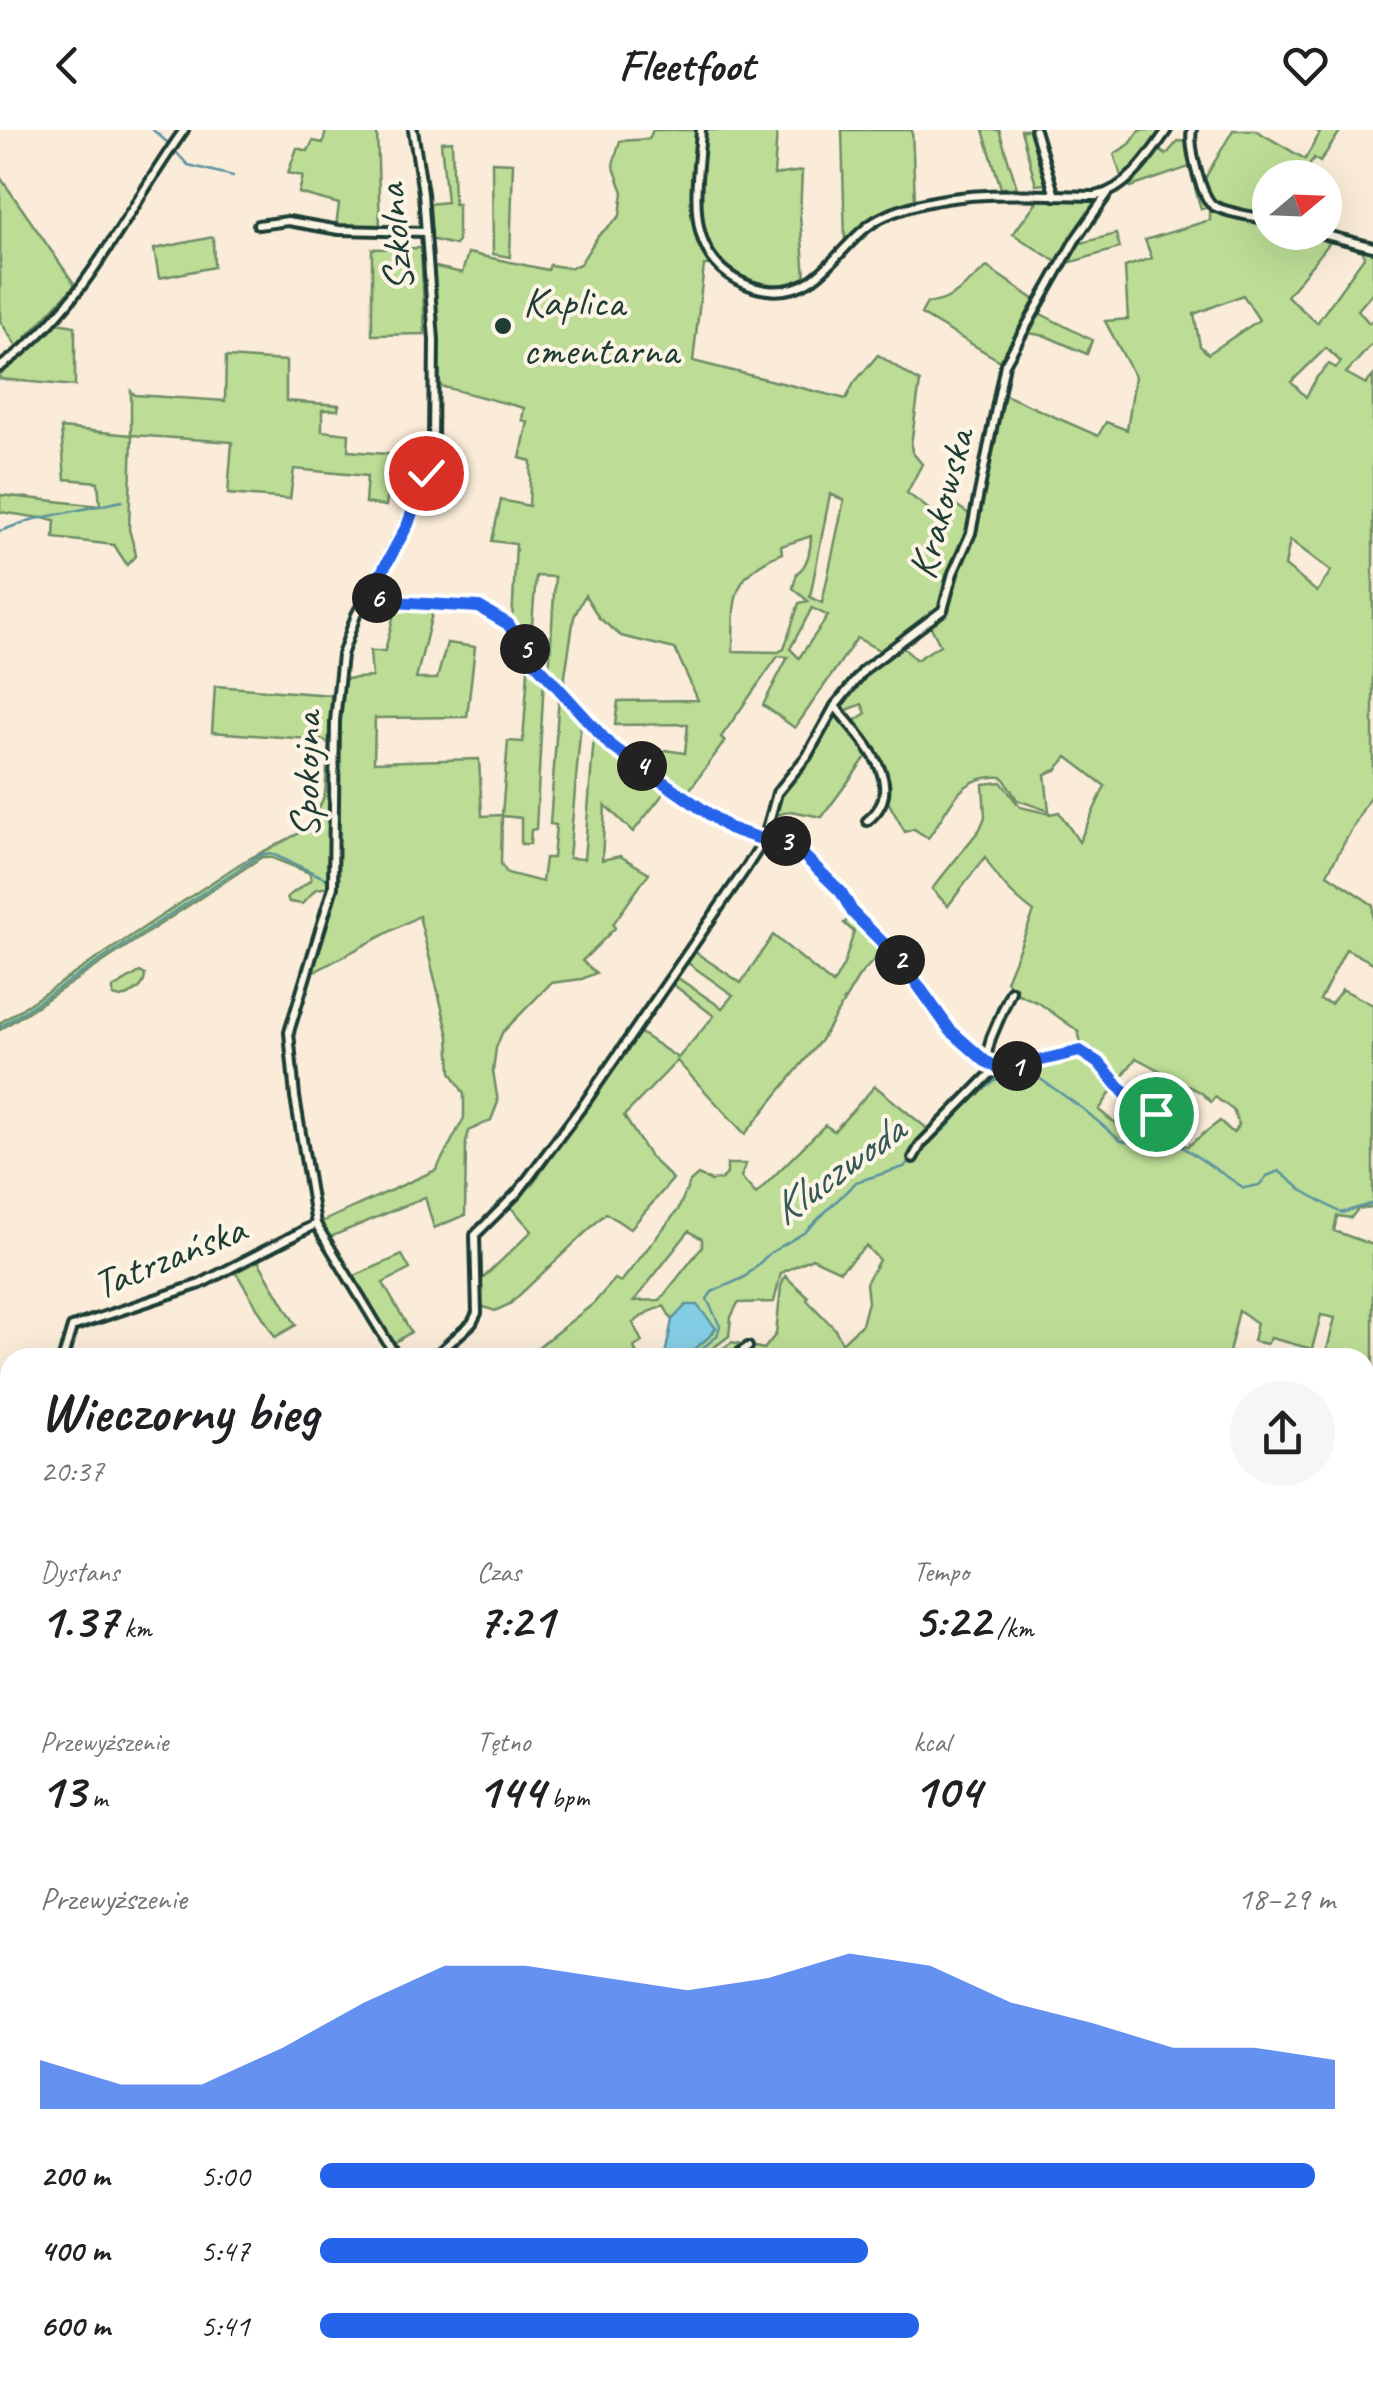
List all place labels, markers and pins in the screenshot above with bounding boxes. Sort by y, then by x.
place label: Kaplica cmentarna [523,276,682,377]
marker: Kaplica cmentarna [492,315,514,337]
pin [384,431,469,516]
pin: 6 [352,573,402,623]
pin: 5 [500,624,550,674]
pin: 4 [617,741,667,791]
pin: 3 [761,816,811,866]
pin: 2 [875,935,925,985]
pin: 1 [992,1041,1042,1091]
pin [1114,1072,1199,1157]

